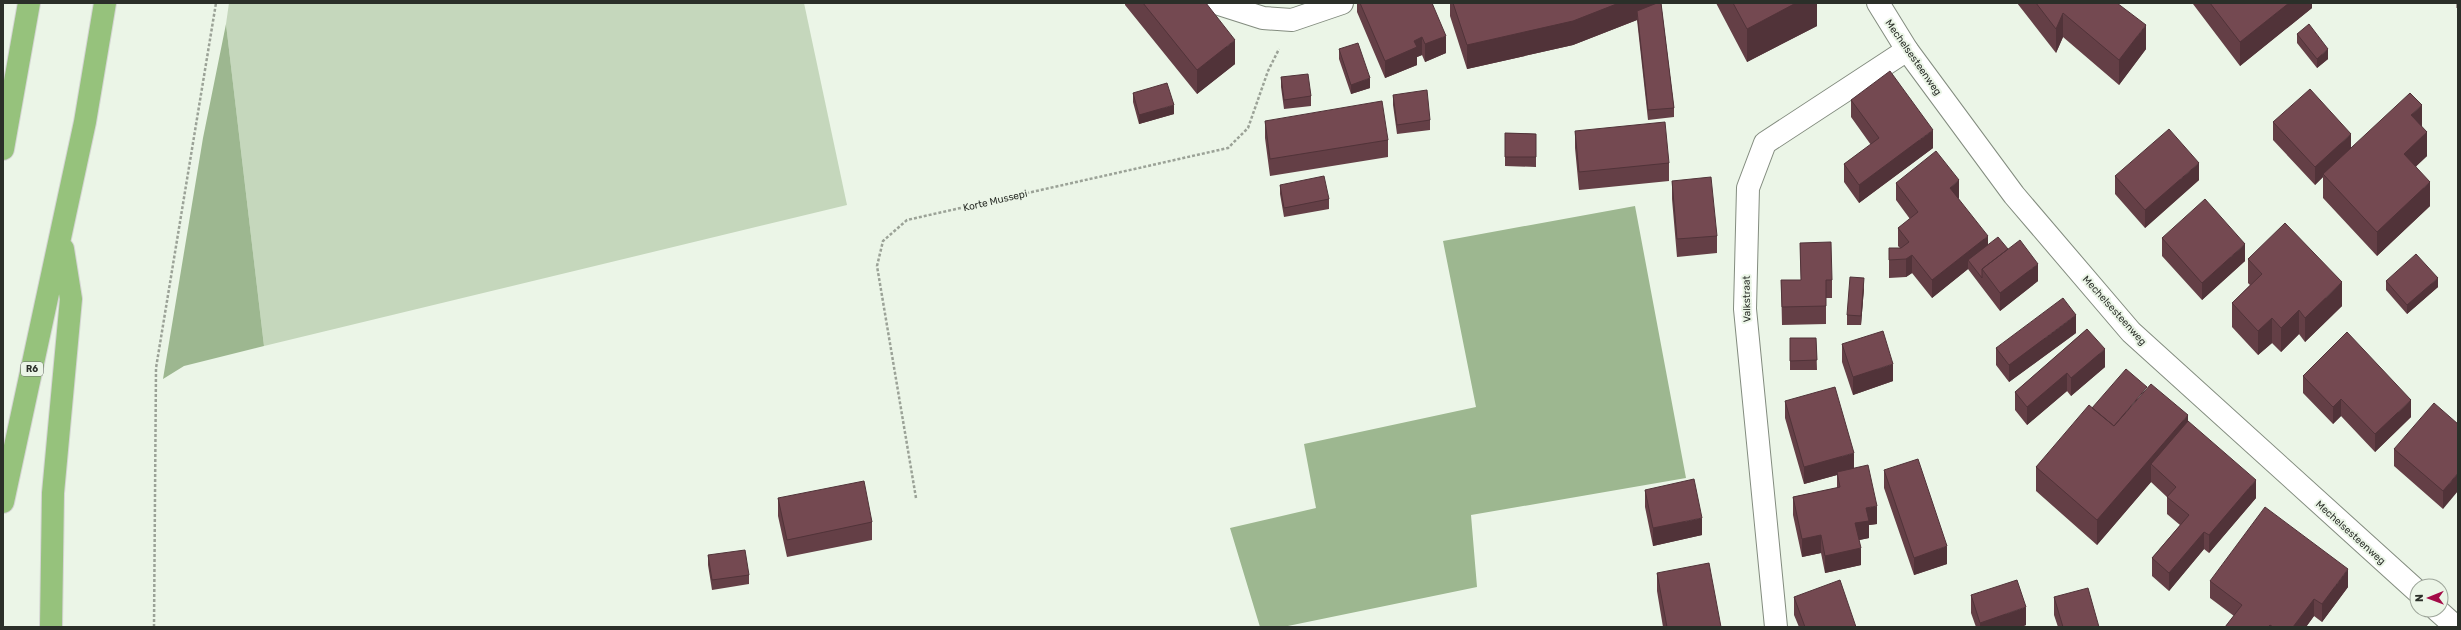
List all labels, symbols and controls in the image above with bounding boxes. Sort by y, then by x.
street label: Mechelsesteenweg [1883,17,1944,98]
street label: Korte Mussepi [962,188,1028,214]
street label: Mechelsesteenweg [2080,273,2149,348]
street label: Valkstraat [1741,275,1753,322]
road number: R6 [21,362,43,376]
street label: Mechelsesteenweg [2313,498,2388,567]
north arrow [2409,578,2449,618]
text: N [2413,594,2426,602]

